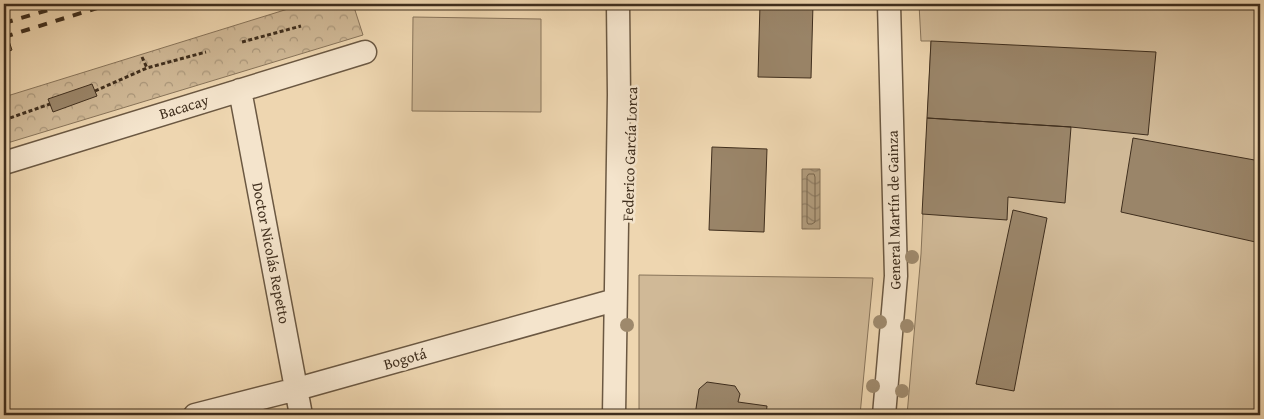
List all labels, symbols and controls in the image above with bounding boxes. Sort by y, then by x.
street label: Federico García Lorca [617,86,642,222]
street label: Bacacay [157,89,212,124]
street label: General Martín de Gainza [882,130,905,290]
street label: Doctor Nicolás Repetto [247,180,296,326]
street label: Bogotá [381,342,429,375]

